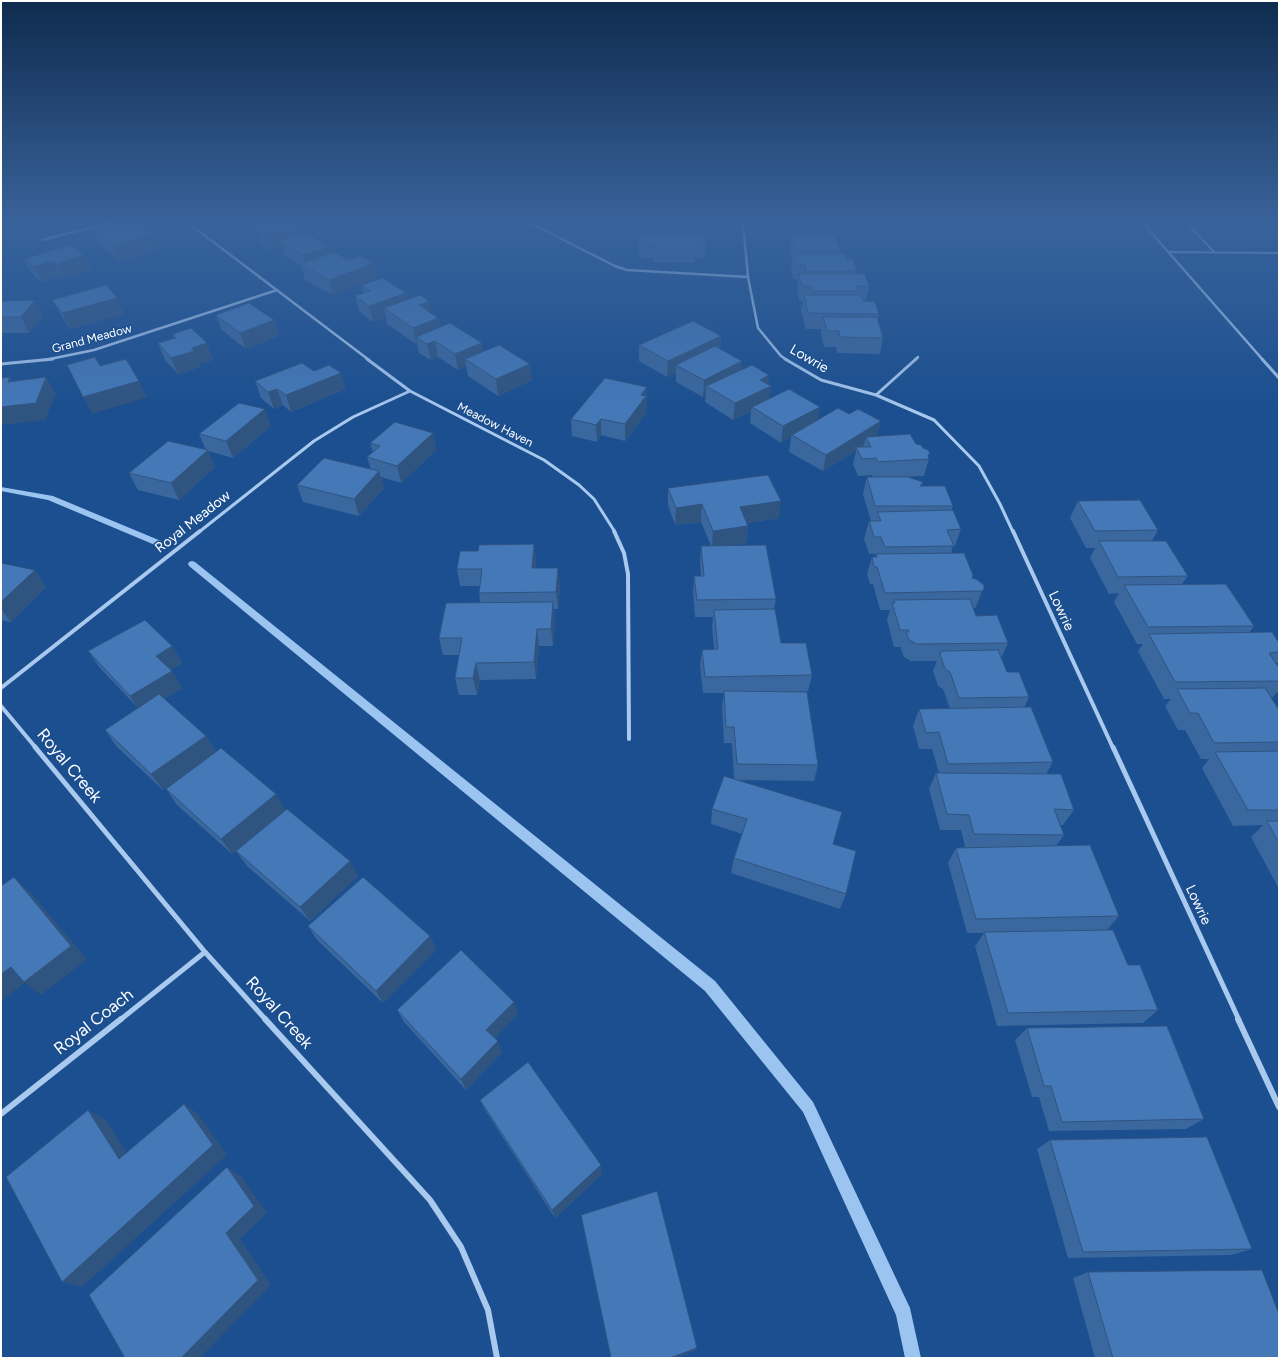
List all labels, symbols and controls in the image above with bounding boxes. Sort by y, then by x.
street label: Grand Meadow [51,321,133,357]
street label: Lowrie [787,341,831,377]
street label: Meadow Haven [455,400,535,450]
street label: Royal Meadow [152,487,234,557]
street label: Lowrie [1045,589,1077,633]
street label: Royal Creek [32,725,106,807]
street label: Lowrie [1182,883,1214,927]
street label: Royal Creek [241,973,317,1053]
street label: Royal Coach [50,985,138,1059]

